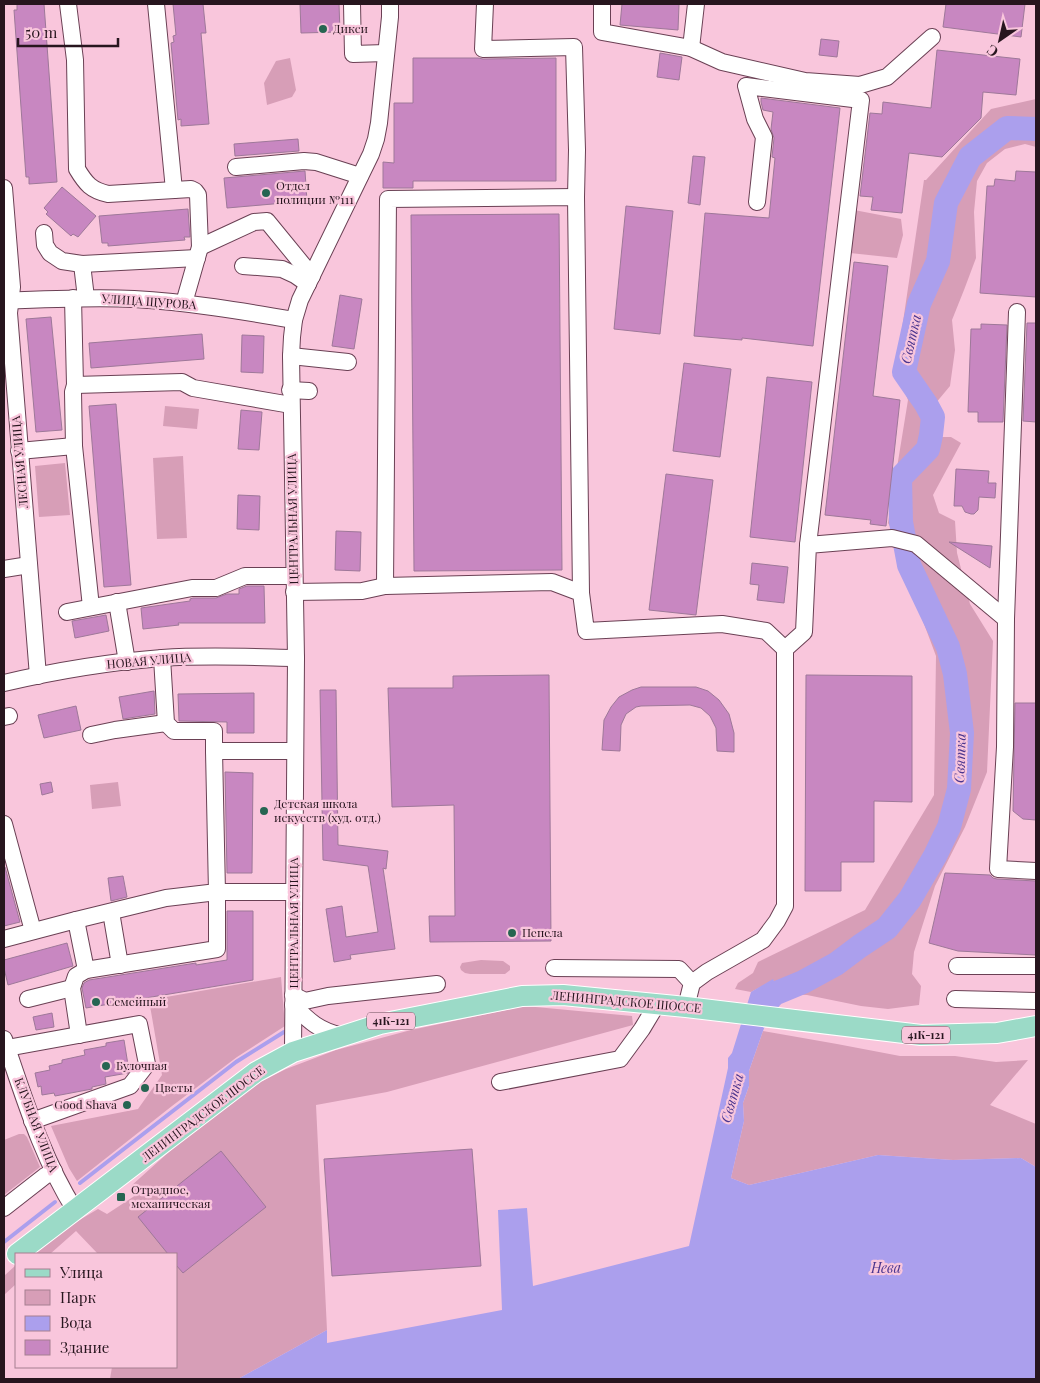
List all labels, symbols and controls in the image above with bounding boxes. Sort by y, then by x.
scale bar [18,15,118,47]
north arrow [975,15,1025,65]
place label: Дикси [333,20,369,36]
text: 50 m [25,22,58,42]
marker: Дикси [317,23,329,35]
text: С [983,40,1002,62]
place label: Отдел полиции №111 [276,177,354,207]
marker: Отдел полиции №111 [260,187,272,199]
street label: УЛИЦА ЩУРОВА [100,290,197,312]
water label: Святка [896,312,925,365]
street label: ЛЕСНАЯ УЛИЦА [7,415,31,510]
street label: ЦЕНТРАЛЬНАЯ УЛИЦА [283,453,301,585]
street label: НОВАЯ УЛИЦА [106,648,192,672]
water label: Святка [949,733,970,783]
place label: Детская школа искусств (худ. отд.) [274,795,381,825]
marker: Детская школа искусств (худ. отд.) [258,805,270,817]
street label: ЦЕНТРАЛЬНАЯ УЛИЦА [285,857,301,988]
place label: Пепела [522,924,563,940]
marker: Пепела [506,927,518,939]
street label: ЛЕНИНГРАДСКОЕ ШОССЕ [549,986,702,1016]
place label: Семейный [106,993,167,1009]
marker: Семейный [90,996,102,1008]
road number: 41К-121 [367,1012,415,1030]
road number: 41К-121 [902,1026,950,1044]
place label: Булочная [116,1057,168,1073]
marker: Булочная [100,1060,112,1072]
street label: ЛЕНИНГРАДСКОЕ ШОССЕ [137,1061,267,1166]
water label: Святка [715,1071,748,1125]
street label: КЛУБНАЯ УЛИЦА [12,1075,62,1175]
place label: Цветы [155,1079,193,1095]
marker: Цветы [139,1082,151,1094]
place label: Good Shava [54,1096,117,1112]
marker: Good Shava [121,1099,133,1111]
place label: Отрадное, механическая [131,1181,211,1211]
marker: Отрадное, механическая [115,1191,127,1203]
legend [15,1253,178,1368]
water label: Нева [870,1258,901,1277]
text: Улица [59,1262,103,1282]
text: Парк [60,1287,96,1307]
text: Вода [60,1312,93,1332]
text: Здание [60,1337,109,1357]

